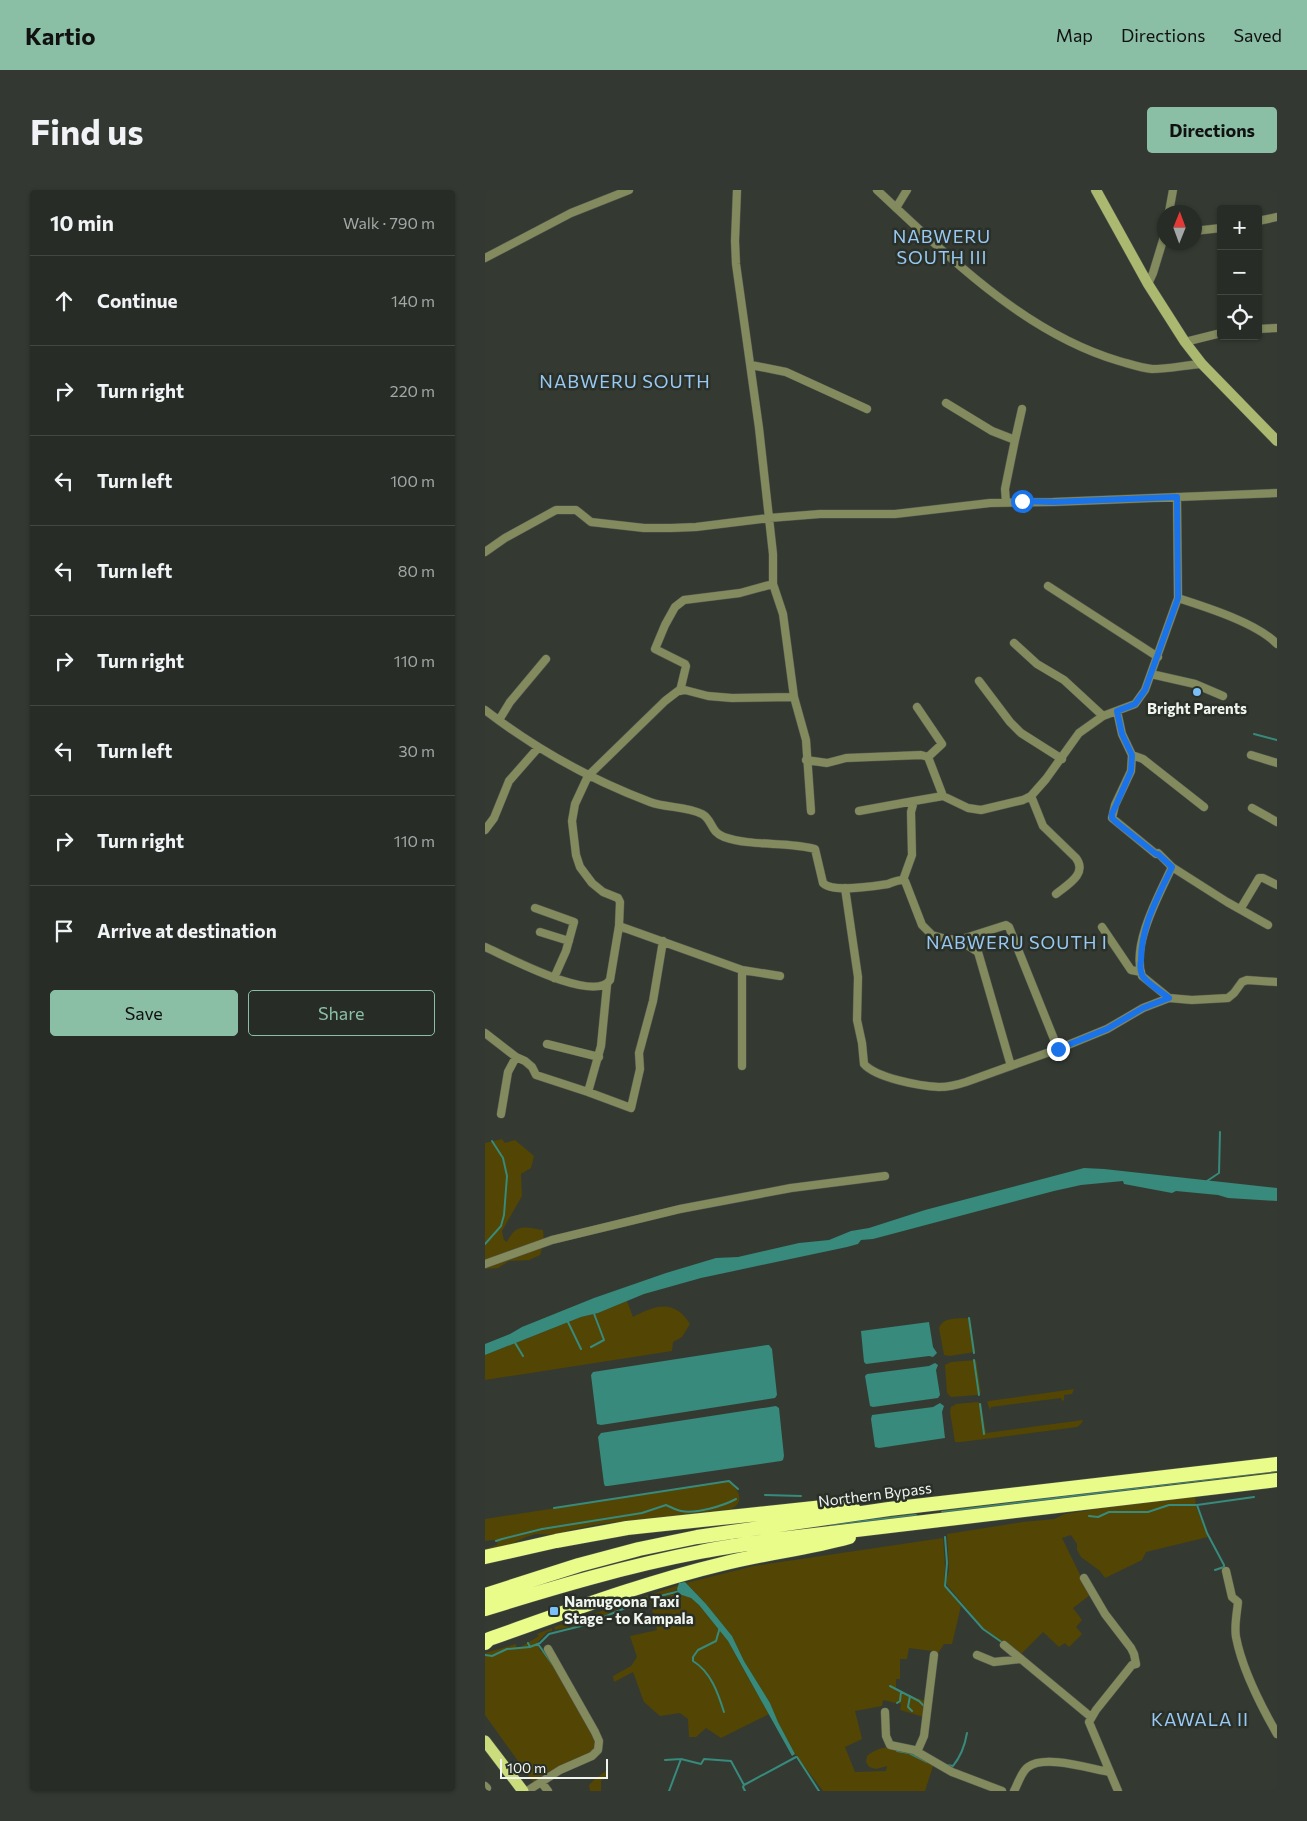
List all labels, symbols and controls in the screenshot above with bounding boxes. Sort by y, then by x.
text: Kartio [25,21,95,50]
text: Map [1056,24,1093,46]
text: Directions [1121,24,1205,46]
text: Saved [1233,24,1282,46]
button: Directions [1147,107,1277,153]
text: Find us [30,109,144,152]
north arrow [1157,205,1202,250]
map controls [1217,205,1262,340]
button: + [1217,205,1262,250]
text: 10 min [50,210,114,235]
text: Walk · 790 m [343,213,435,232]
district label: NABWERU SOUTH III [893,225,991,268]
button: − [1217,250,1262,295]
icon: ahead [50,287,78,315]
text: Continue [97,289,177,312]
text: 140 m [391,291,435,310]
button: locate [1217,295,1262,340]
district label: NABWERU SOUTH [539,370,711,392]
icon: right [50,377,78,405]
text: Turn right [97,379,184,402]
text: 220 m [390,381,435,400]
icon: left [50,467,78,495]
text: Turn left [97,469,172,492]
text: 100 m [390,471,435,490]
route start [1011,490,1034,513]
icon: left [50,557,78,585]
text: Turn left [97,559,172,582]
text: 80 m [398,561,435,580]
icon: right [50,647,78,675]
text: Turn right [97,649,184,672]
text: 110 m [394,651,435,670]
marker: Bright Parents [1191,686,1203,698]
place label: Bright Parents [1147,699,1247,717]
icon: left [50,737,78,765]
text: Turn left [97,739,172,762]
text: 30 m [398,741,435,760]
icon: right [50,827,78,855]
text: Turn right [97,829,184,852]
text: 110 m [394,831,435,850]
icon: arrive [50,917,78,945]
text: Arrive at destination [97,919,277,942]
district label: NABWERU SOUTH I [926,931,1108,953]
button: Save [50,990,238,1036]
button: Share [248,990,435,1036]
route end [1047,1038,1070,1061]
street label: Northern Bypass [817,1478,933,1510]
place label: Namugoona Taxi Stage - to Kampala [564,1592,694,1627]
marker: Namugoona Taxi Stage - to Kampala [548,1605,560,1617]
district label: KAWALA II [1151,1708,1249,1730]
scale bar [500,1756,607,1779]
text: 100 m [507,1759,546,1776]

